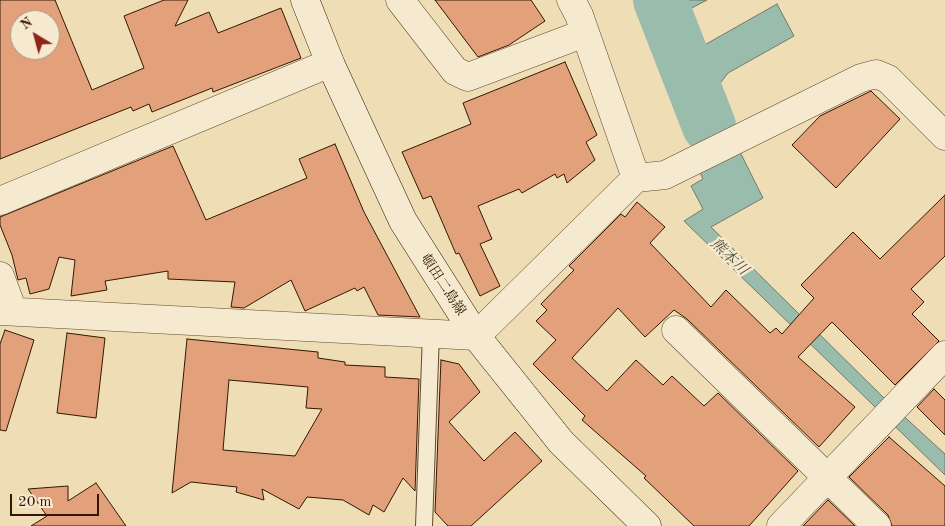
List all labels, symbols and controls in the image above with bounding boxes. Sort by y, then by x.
north arrow [10,10,60,60]
text: N [18,15,35,33]
water label: 熊本川 [707,235,751,279]
street label: 頓田二島線 [417,251,469,319]
scale bar [12,484,101,516]
text: 20 m [18,495,52,510]

